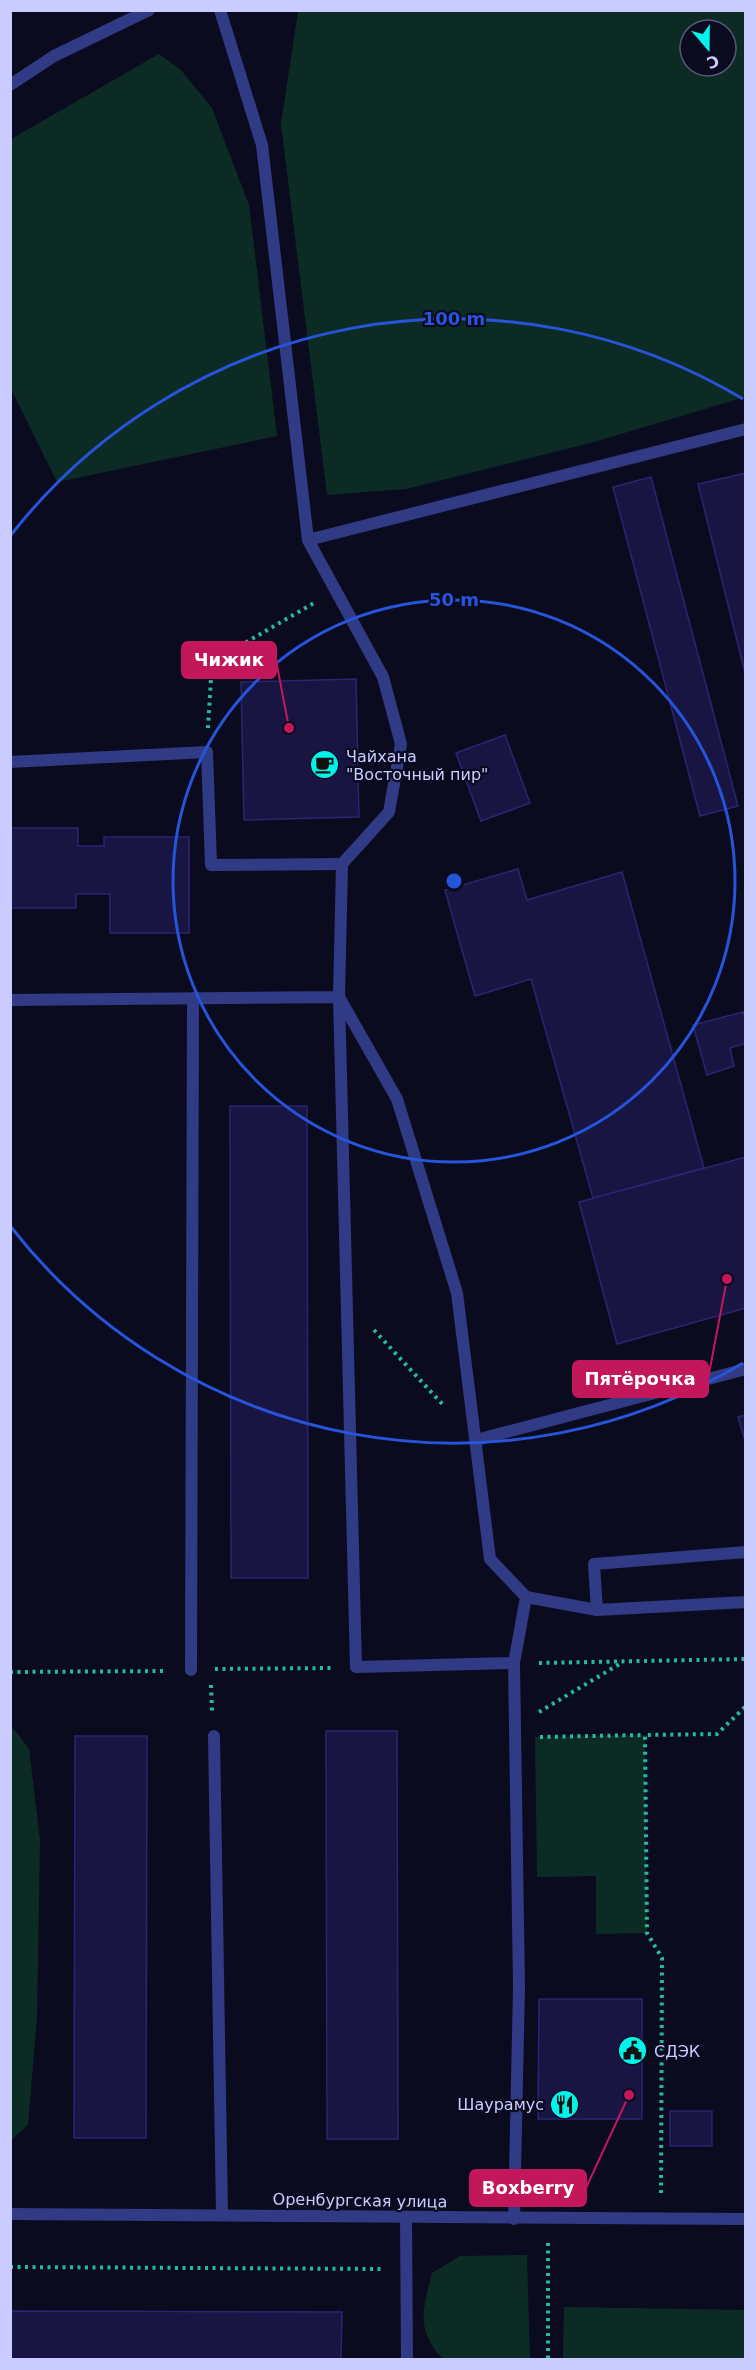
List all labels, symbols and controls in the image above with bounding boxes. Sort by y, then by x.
north arrow [678,18,738,78]
text: С [704,51,722,73]
text: 100 m [423,308,485,329]
text: 50 m [429,589,479,610]
callout: Чижик [182,642,276,678]
text: Чижик [194,649,264,670]
place label: Чайхана "Восточный пир" [346,747,488,784]
cafe icon: Чайхана "Восточный пир" [309,749,341,781]
centre of rings [444,871,464,891]
callout: Пятёрочка [573,1361,708,1397]
text: Пятёрочка [584,1368,696,1389]
public building icon: СДЭК [617,2035,649,2067]
place label: СДЭК [654,2042,701,2061]
restaurant icon: Шаурамус [549,2088,581,2120]
place label: Шаурамус [457,2095,544,2114]
callout: Boxberry [470,2170,586,2206]
text: Boxberry [482,2177,574,2198]
street label: Оренбургская улица [272,2189,448,2212]

